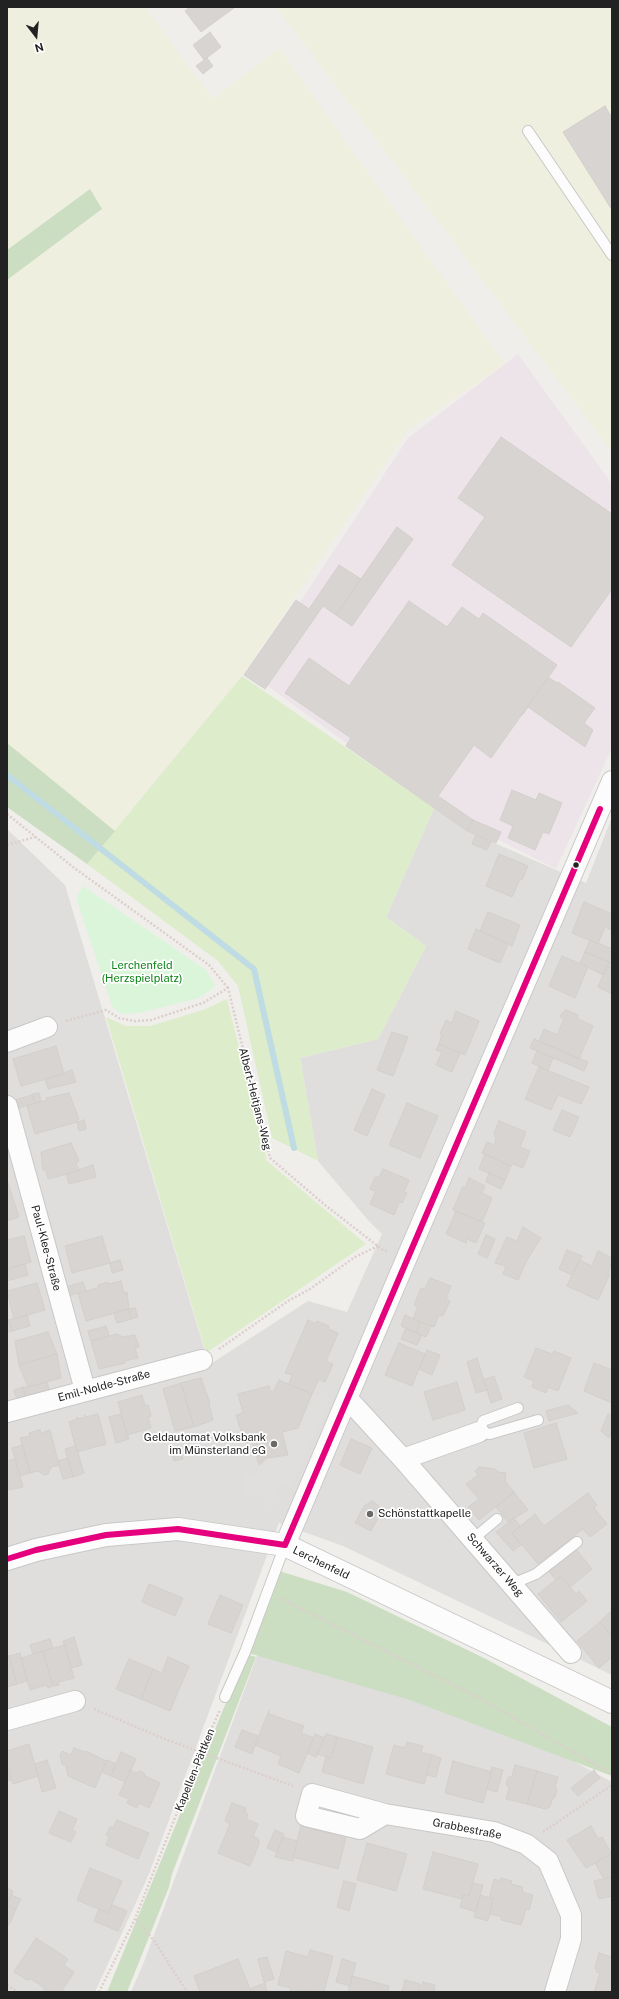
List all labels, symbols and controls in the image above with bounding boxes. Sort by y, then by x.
north arrow [16,16,56,56]
text: N [34,41,45,54]
unlabelled marker [571,860,581,870]
park label: Lerchenfeld (Herzspielplatz) [102,959,182,985]
street label: Albert-Heitjans-Weg [236,1046,274,1152]
street label: Paul-Klee-Straße [28,1204,64,1292]
street label: Emil-Nolde-Straße [56,1367,152,1405]
place label: Geldautomat Volksbank im Münsterland eG [144,1431,266,1457]
marker: Geldautomat Volksbank im Münsterland eG [269,1439,279,1449]
place label: Schönstattkapelle [378,1507,471,1521]
marker: Schönstattkapelle [365,1509,375,1519]
street label: Schwarzer Weg [464,1531,526,1599]
street label: Lerchenfeld [291,1544,351,1582]
street label: Kapellen-Pättken [172,1727,218,1813]
street label: Grabbestraße [431,1816,503,1842]

